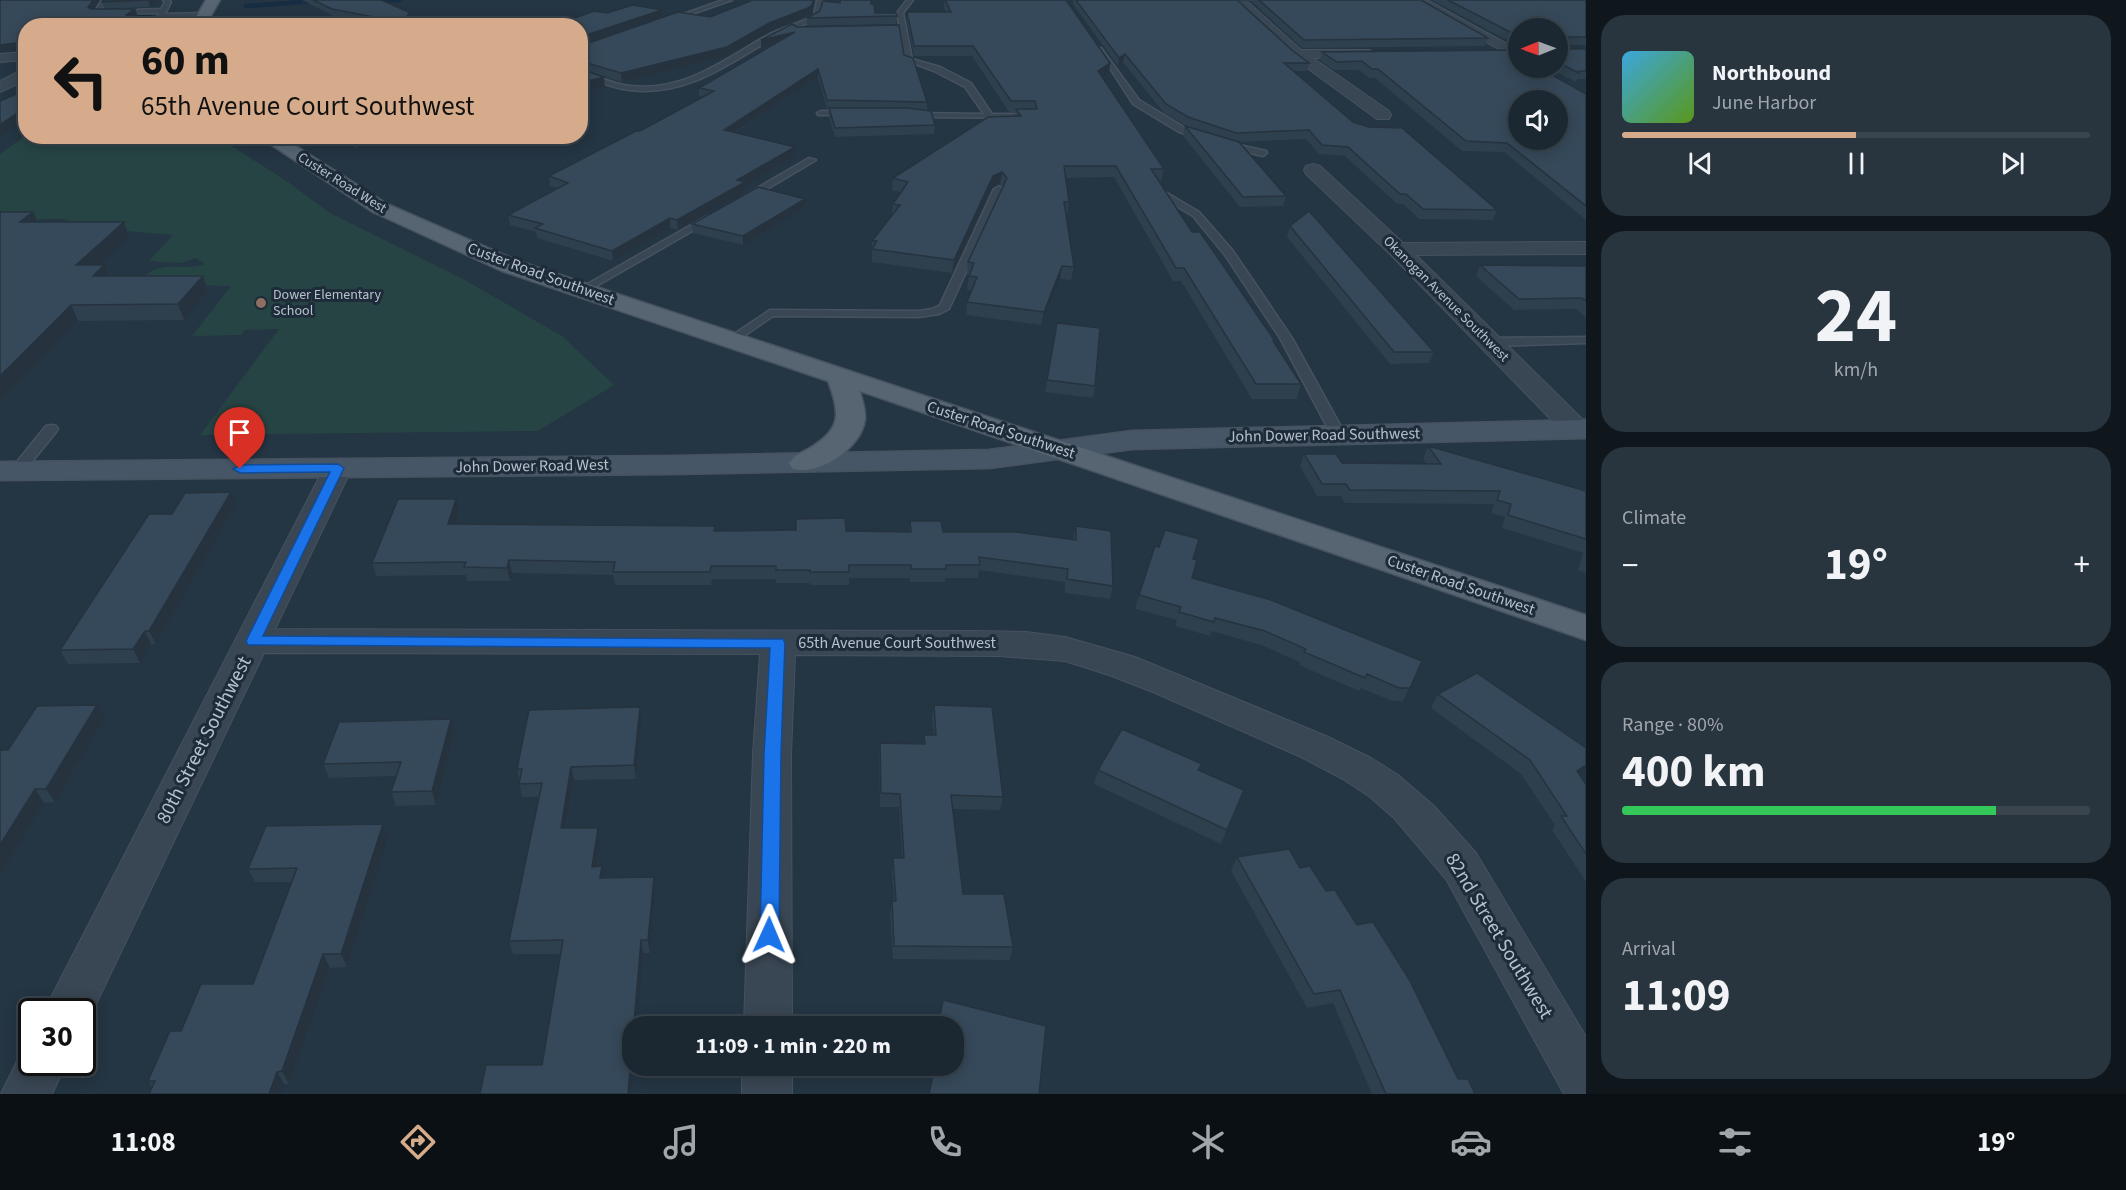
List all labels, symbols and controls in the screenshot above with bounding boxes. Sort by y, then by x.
north arrow [1508,18,1568,78]
map controls [1508,18,1568,150]
text: 60 m [141,31,230,91]
icon: left [42,42,120,120]
text: Northbound [1712,57,1831,89]
text: 65th Avenue Court Southwest [141,87,474,126]
text: June Harbor [1712,89,1816,117]
button: sound [1508,90,1568,150]
icon: previous [1684,147,1717,180]
icon: pause [1840,147,1873,180]
icon: next [1996,147,2029,180]
street label: Custer Road West [294,148,390,218]
street label: Okanogan Avenue Southwest [1378,231,1514,367]
street label: Custer Road Southwest [465,237,618,311]
text: 24 [1815,261,1897,372]
place label: Dower Elementary School [273,285,382,321]
marker: Dower Elementary School [254,296,268,310]
text: km/h [1834,356,1878,384]
street label: Custer Road Southwest [924,396,1079,465]
pin [214,407,265,469]
icon: arrive [223,416,256,449]
street label: John Dower Road Southwest [1228,422,1421,448]
street label: John Dower Road West [455,454,609,478]
text: Climate [1622,504,1686,532]
text: 19° [1824,533,1888,597]
text: − [1622,542,1638,589]
text: + [2074,542,2090,589]
street label: Custer Road Southwest [1384,549,1538,621]
street label: 65th Avenue Court Southwest [798,632,996,654]
street label: 80th Street Southwest [150,651,258,829]
text: Range · 80% [1622,711,1723,739]
text: 400 km [1622,740,1766,804]
street label: 82nd Street Southwest [1438,848,1560,1024]
position arrow [737,903,801,967]
text: Arrival [1622,935,1676,963]
text: 11:09 [1622,964,1731,1028]
speed limit sign: 30 [18,998,96,1076]
text: 11:09 · 1 min · 220 m [695,1030,891,1062]
icon: directions [397,1121,439,1163]
icon: music [660,1121,702,1163]
icon: phone [924,1121,966,1163]
icon: climate [1187,1121,1229,1163]
icon: car [1450,1121,1492,1163]
icon: filters [1714,1121,1756,1163]
text: 11:08 [111,1123,176,1162]
text: 19° [1977,1123,2015,1162]

